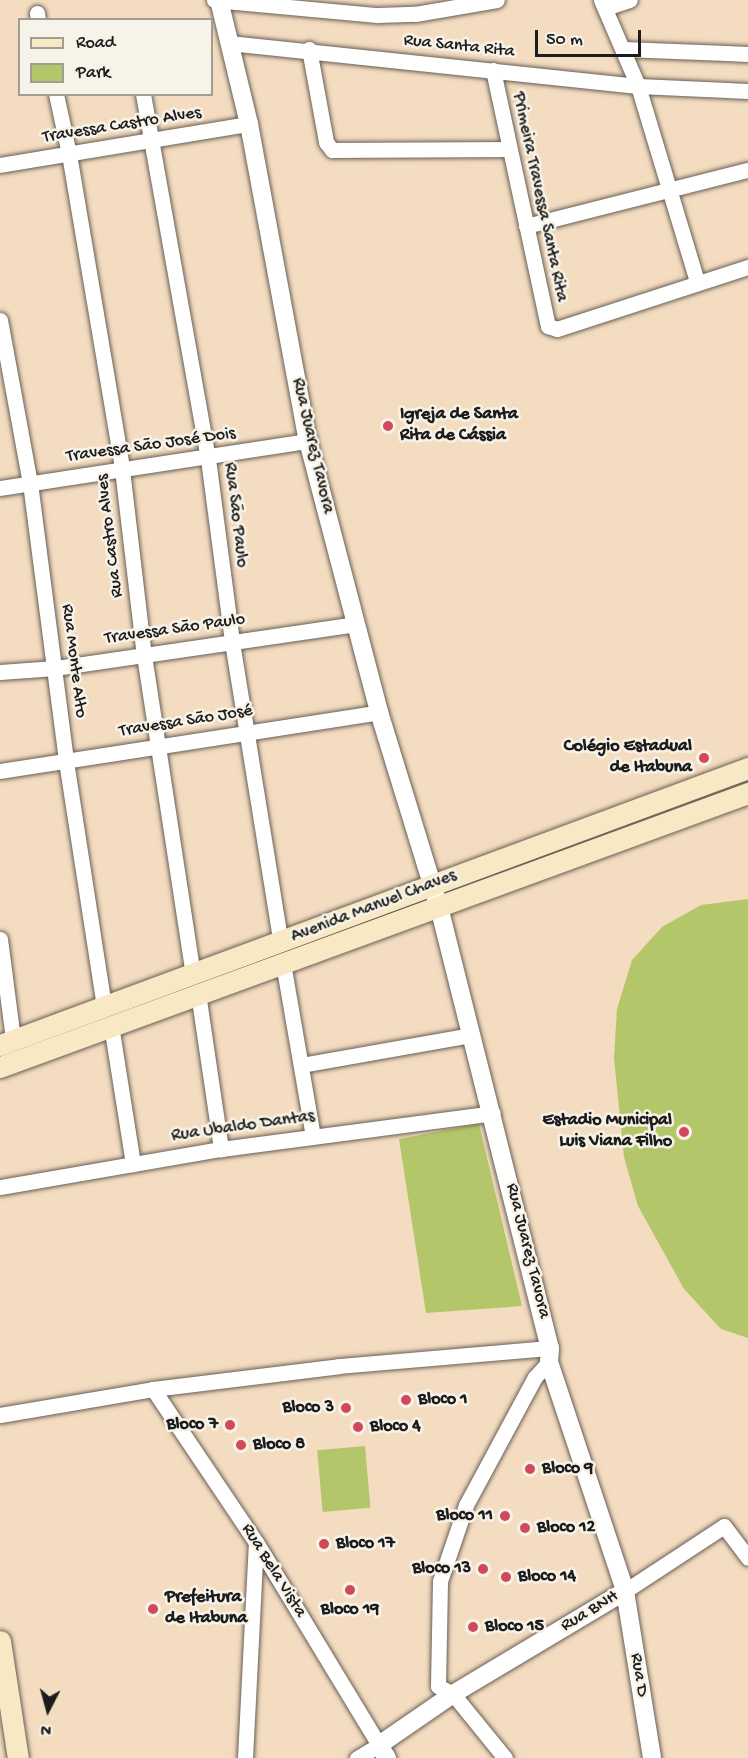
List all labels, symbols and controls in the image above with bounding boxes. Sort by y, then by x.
legend [18,18,213,96]
scale bar [538,18,644,56]
street label: Rua Santa Rita [403,30,515,64]
text: 50 m [546,30,583,51]
text: Road [76,33,115,54]
text: Park [76,63,110,84]
street label: Primeira Travessa Santa Rita [506,90,572,304]
street label: Travessa Castro Alves [41,103,203,149]
street label: Rua Juarez Tavora [286,376,338,516]
place label: Igreja de Santa Rita de Cássia [400,405,518,448]
marker: Igreja de Santa Rita de Cássia [381,419,395,433]
street label: Travessa São José Dois [65,423,237,469]
street label: Rua São Paulo [218,461,252,569]
street label: Rua Castro Alves [93,473,129,599]
street label: Rua Monte Alto [55,603,91,719]
street label: Travessa São Paulo [103,609,247,651]
street label: Travessa São José [118,701,254,743]
place label: Colégio Estadual de Itabuna [564,737,692,780]
marker: Colégio Estadual de Itabuna [697,751,711,765]
street label: Avenida Manuel Chaves [288,865,460,949]
street label: Rua Ubaldo Dantas [170,1106,316,1148]
place label: Estadio Municipal Luis Viana Filho [543,1111,672,1154]
marker: Estadio Municipal Luis Viana Filho [677,1125,691,1139]
street label: Rua Juarez Tavora [500,1181,554,1321]
place label: Bloco 1 [418,1389,468,1411]
marker: Bloco 1 [399,1393,413,1407]
place label: Bloco 3 [282,1397,334,1419]
marker: Bloco 3 [339,1401,353,1415]
place label: Bloco 7 [166,1414,218,1436]
place label: Bloco 4 [370,1416,421,1438]
marker: Bloco 7 [223,1418,237,1432]
marker: Bloco 4 [351,1420,365,1434]
place label: Bloco 8 [253,1434,305,1456]
marker: Bloco 8 [234,1438,248,1452]
place label: Bloco 9 [542,1458,593,1480]
marker: Bloco 9 [523,1462,537,1476]
place label: Bloco 11 [436,1505,493,1527]
marker: Bloco 11 [498,1509,512,1523]
place label: Bloco 12 [537,1517,595,1539]
street label: Rua Bela Vista [236,1520,310,1622]
marker: Bloco 12 [518,1521,532,1535]
place label: Bloco 17 [336,1533,395,1555]
marker: Bloco 17 [317,1537,331,1551]
place label: Bloco 13 [412,1558,471,1580]
marker: Bloco 13 [476,1562,490,1576]
place label: Bloco 14 [518,1566,576,1588]
marker: Bloco 14 [499,1570,513,1584]
marker: Bloco 19 [343,1583,357,1597]
street label: Rua BNH [557,1586,623,1638]
place label: Prefeitura de Itabuna [165,1588,247,1630]
place label: Bloco 19 [321,1599,379,1621]
marker: Prefeitura de Itabuna [146,1602,160,1616]
place label: Bloco 15 [485,1616,544,1638]
marker: Bloco 15 [466,1620,480,1634]
street label: Rua D [624,1652,652,1698]
north arrow [18,1680,78,1740]
text: N [40,1718,52,1738]

